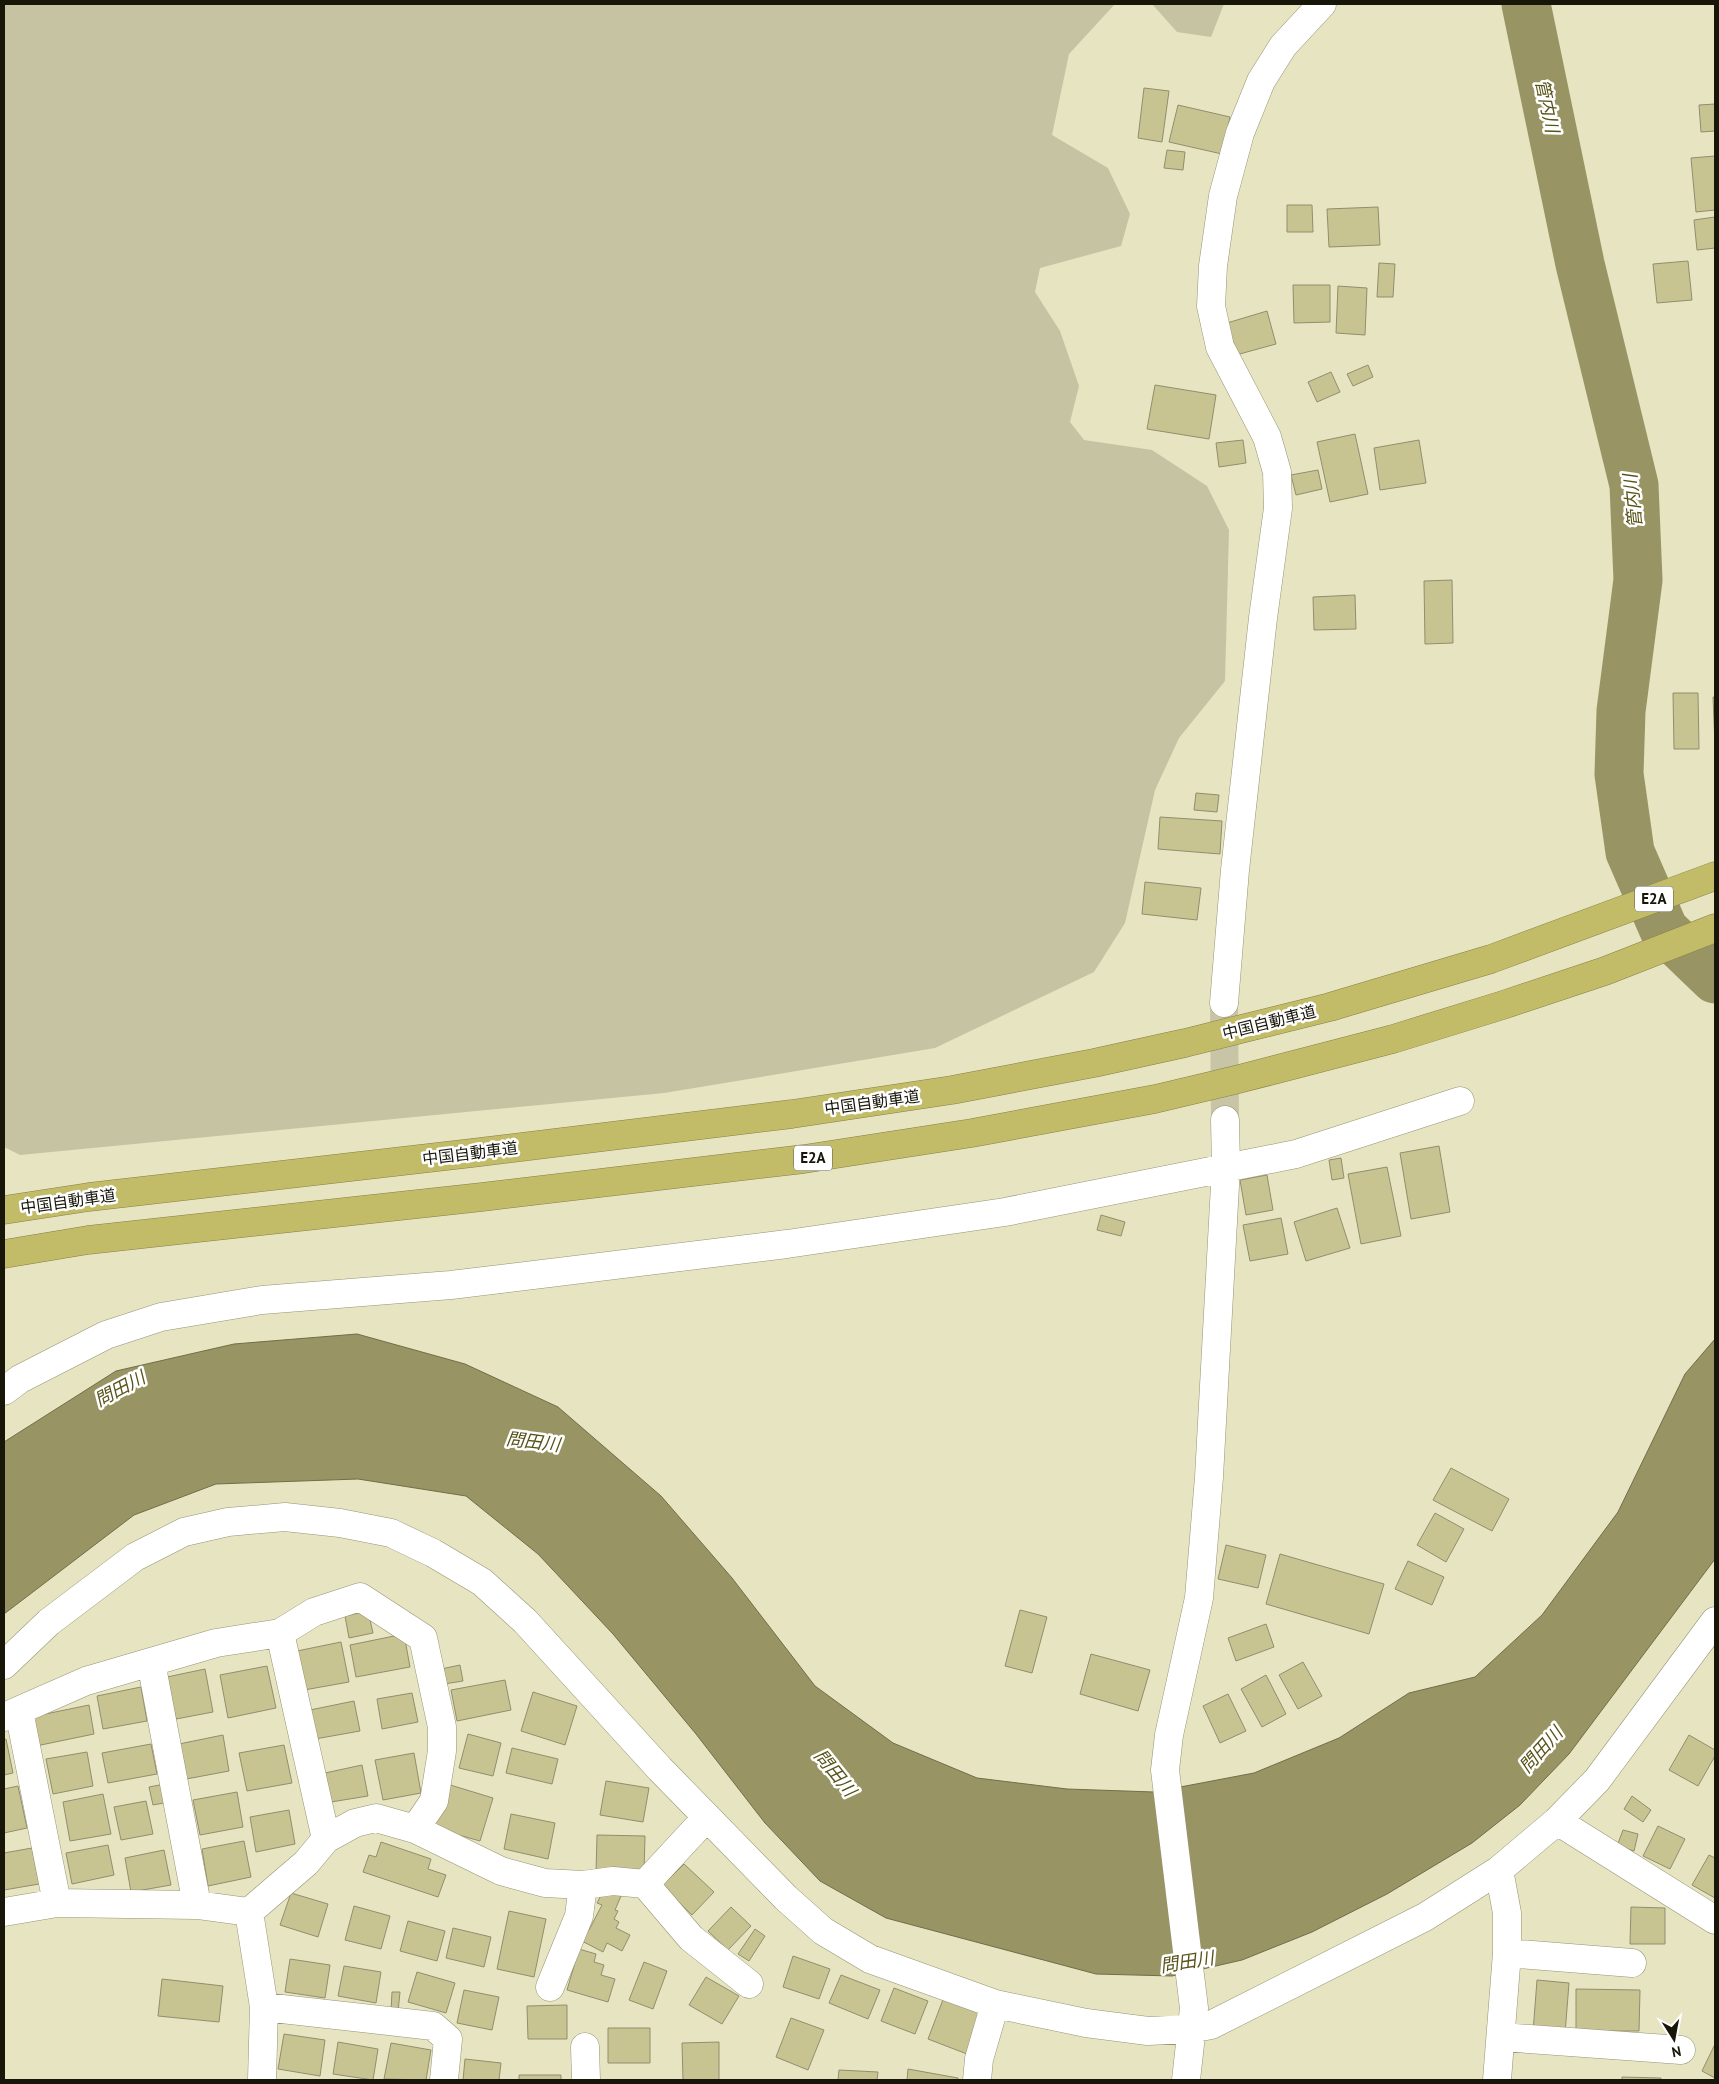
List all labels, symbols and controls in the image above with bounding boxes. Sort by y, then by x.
water label: 管内川 [1531,77,1565,137]
water label: 管内川 [1618,471,1647,529]
road number: E2A [1635,886,1673,912]
street label: 中国自動車道 [1220,1001,1318,1043]
street label: 中国自動車道 [823,1085,921,1119]
street label: 中国自動車道 [421,1137,519,1169]
road number: E2A [794,1146,832,1170]
street label: 中国自動車道 [19,1184,117,1218]
water label: 問田川 [91,1365,151,1411]
water label: 問田川 [505,1427,563,1456]
water label: 問田川 [1514,1720,1569,1777]
water label: 問田川 [809,1744,863,1802]
water label: 問田川 [1158,1946,1217,1977]
north arrow [1649,2014,1699,2064]
text: N [1670,2042,1683,2061]

